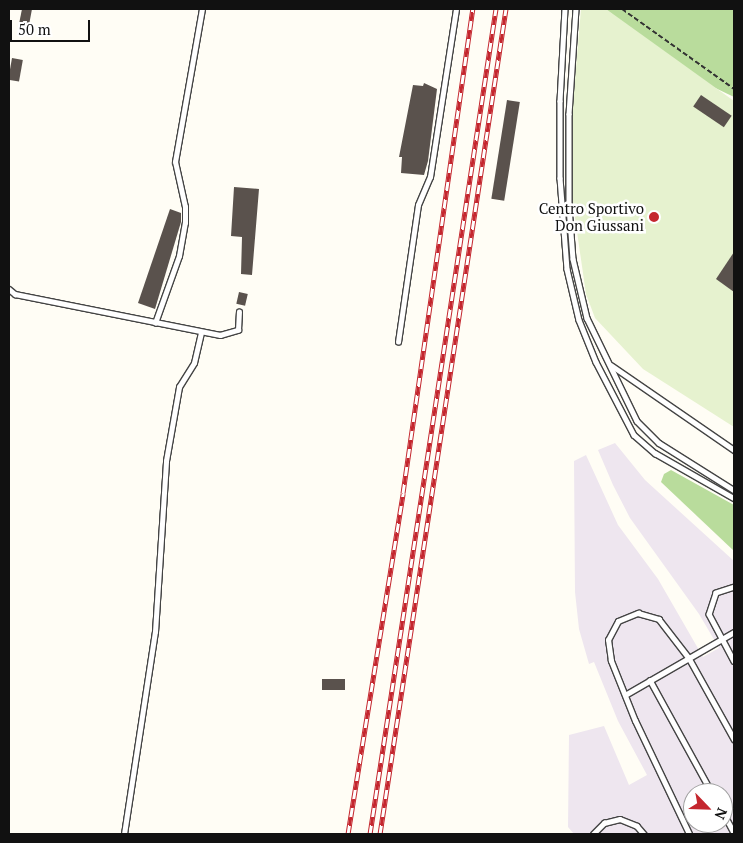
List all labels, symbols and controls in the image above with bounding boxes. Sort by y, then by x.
scale bar [12,10,92,42]
text: 50 m [18,19,51,39]
place label: Centro Sportivo Don Giussani [539,199,644,234]
marker: Centro Sportivo Don Giussani [648,211,660,223]
north arrow [683,783,733,833]
text: N [710,805,732,823]

